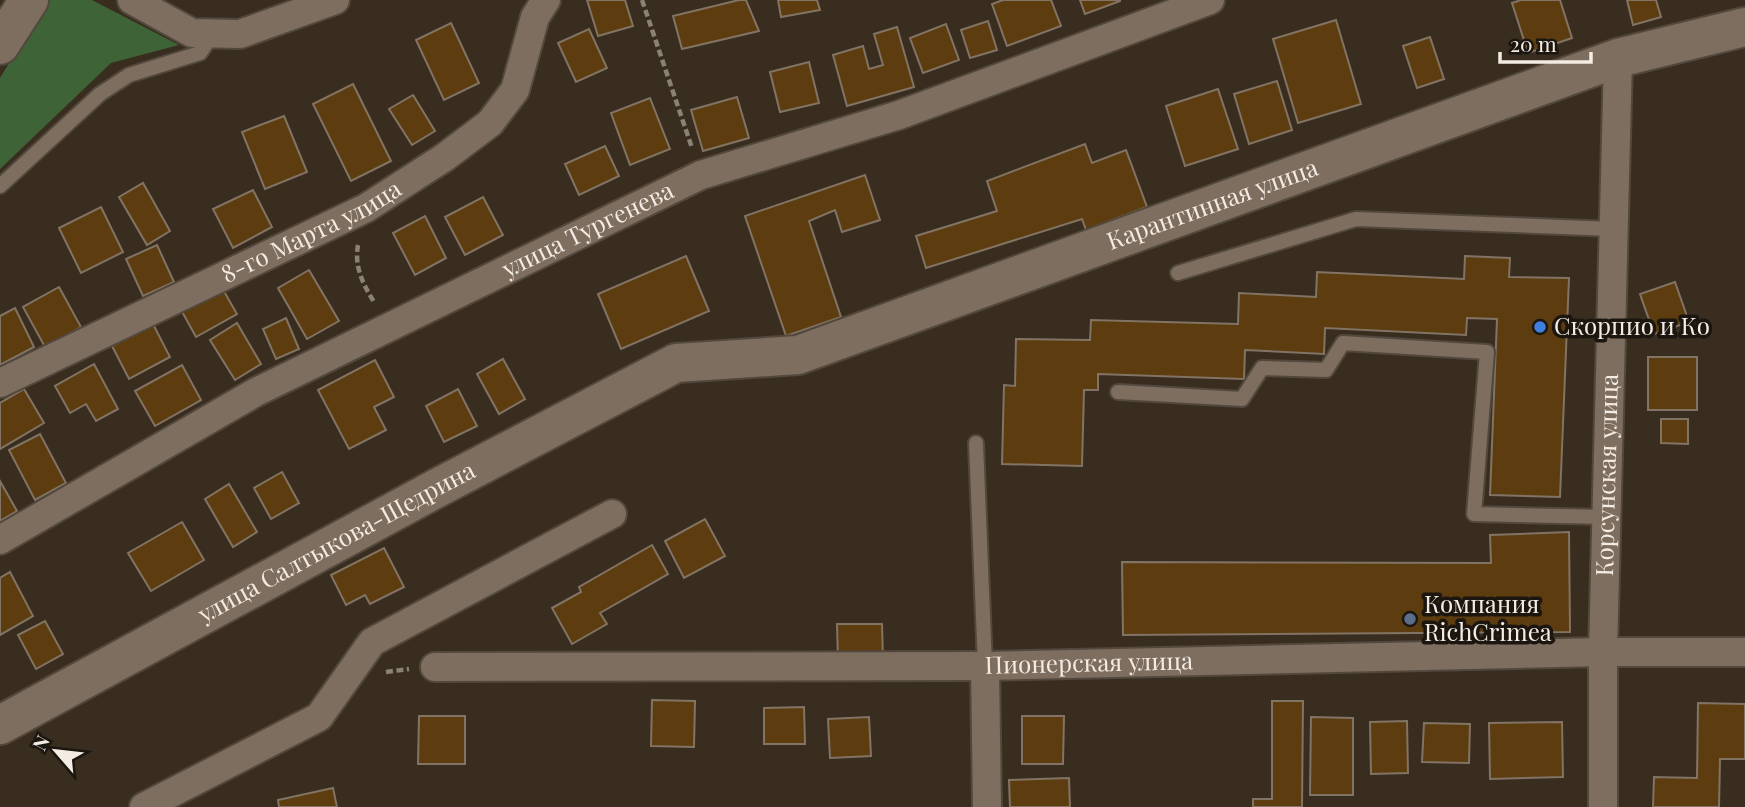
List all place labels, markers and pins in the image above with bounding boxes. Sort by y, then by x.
place label: Скорпио и Ко [1554,309,1710,341]
marker: Скорпио и Ко [1532,319,1548,335]
place label: Компания RichCrimea [1424,587,1552,647]
marker: Компания RichCrimea [1402,611,1418,627]

